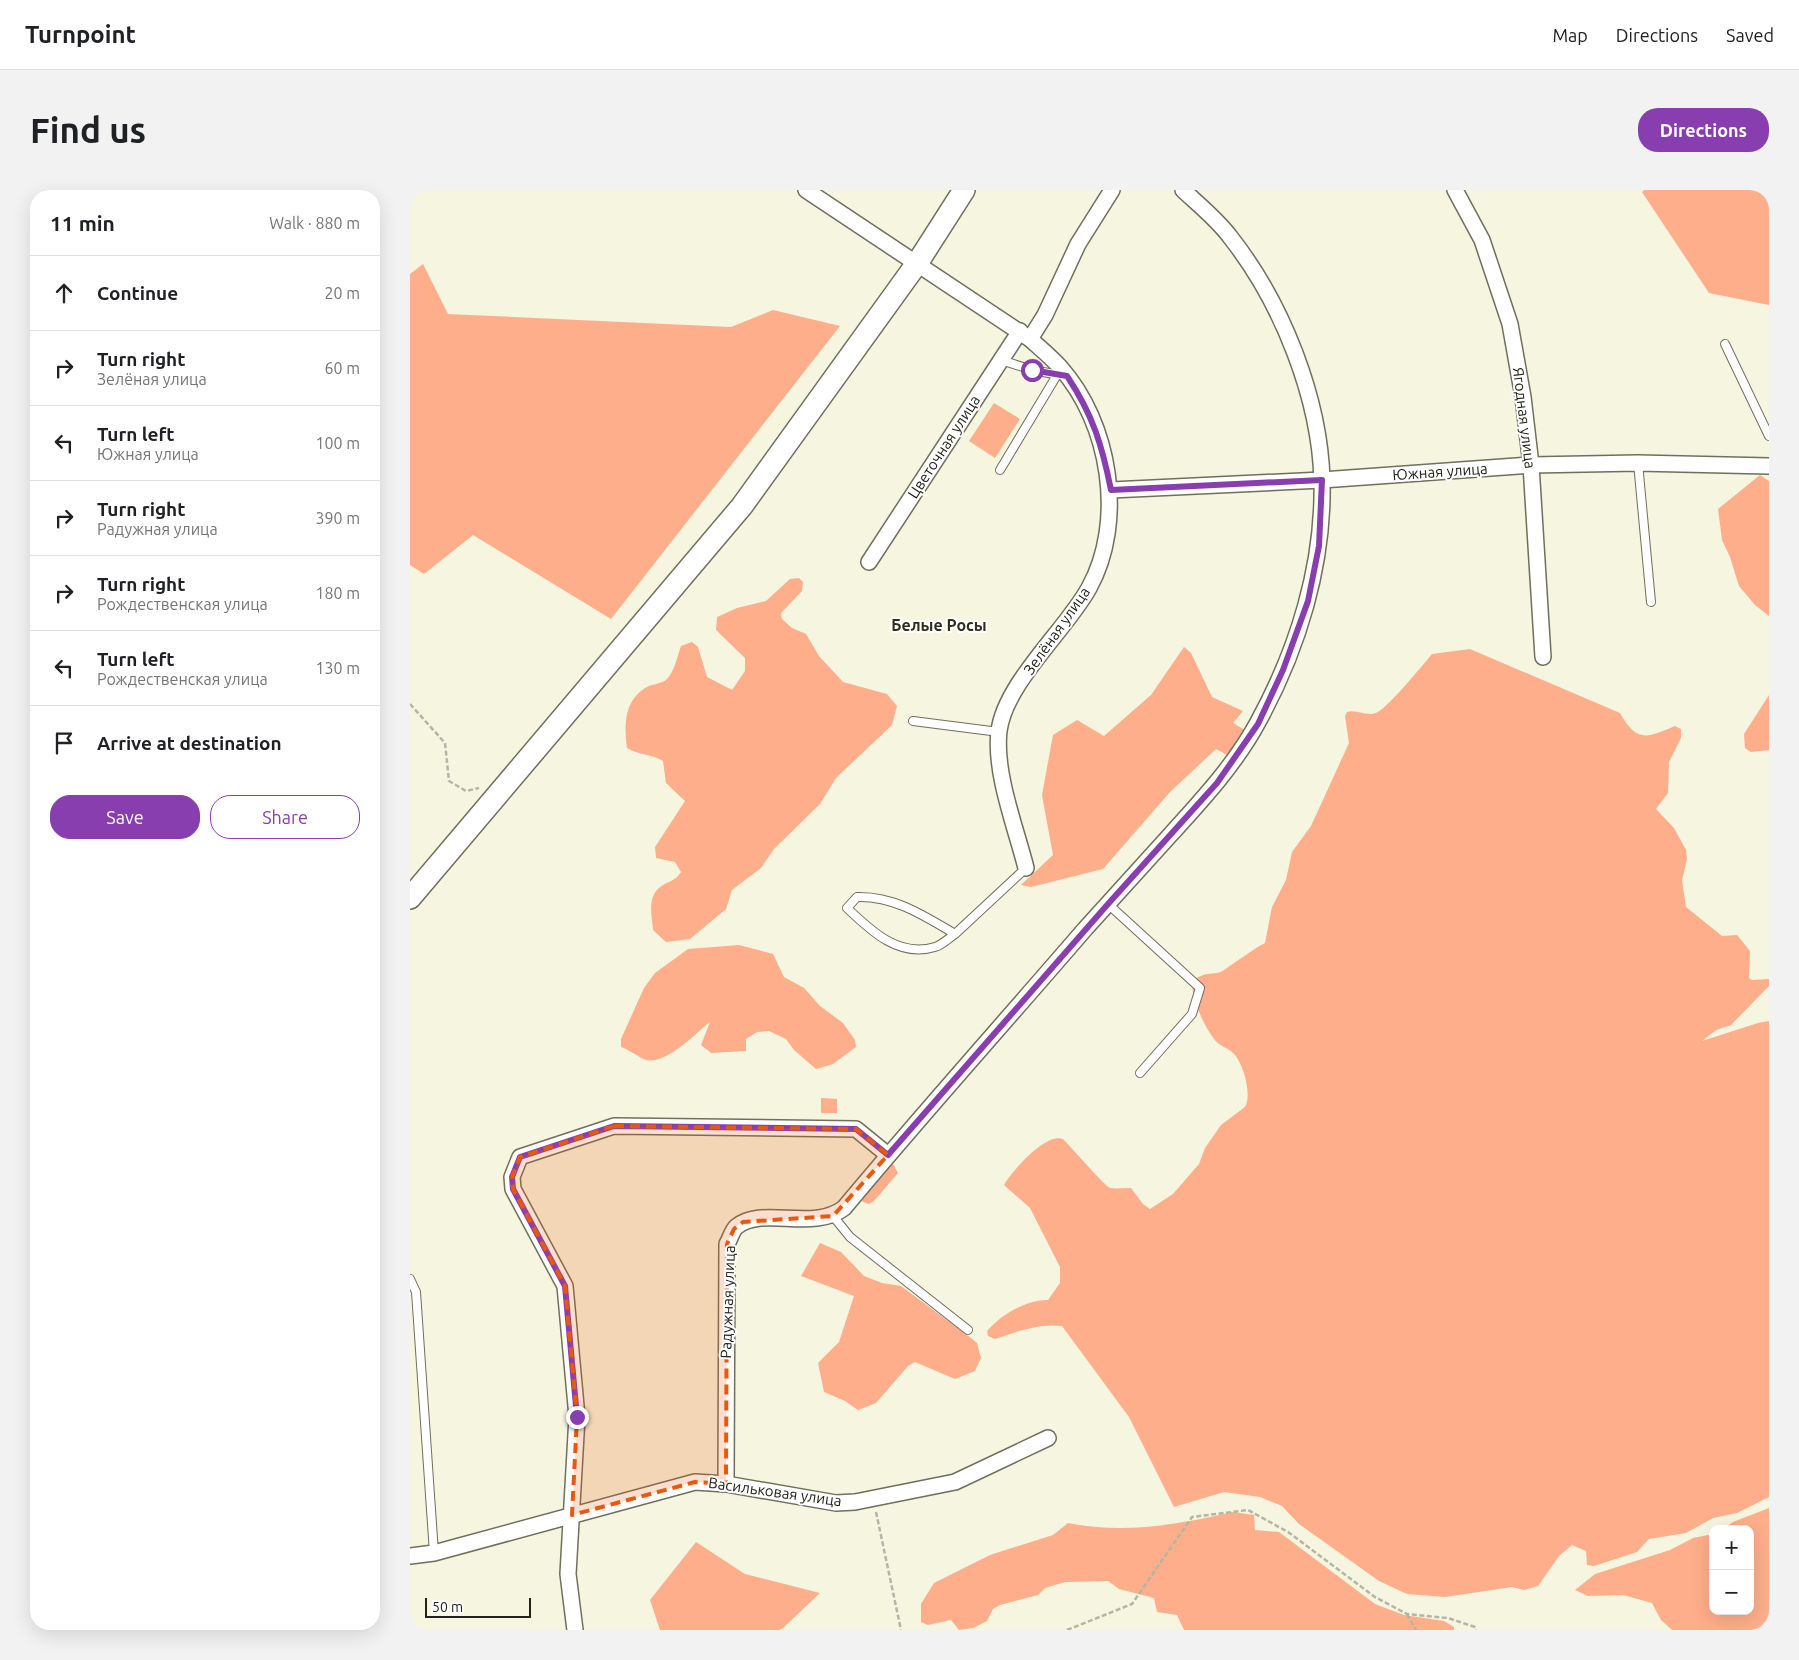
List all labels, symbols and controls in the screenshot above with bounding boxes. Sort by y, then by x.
text: Turnpoint [25,21,136,48]
text: Map [1552,25,1588,45]
text: Directions [1616,25,1698,45]
text: Saved [1726,25,1774,45]
button: Directions [1638,108,1769,152]
text: Find us [30,110,146,150]
text: 11 min [50,211,115,235]
text: Walk · 880 m [269,214,360,232]
icon: ahead [50,279,78,307]
text: Continue [97,282,178,304]
text: 20 m [324,284,360,302]
text: Turn right [97,348,185,370]
icon: right [50,354,78,382]
text: 60 m [324,359,360,377]
route start [1021,359,1044,382]
street label: Ягодная улица [1510,366,1539,470]
text: Зелёная улица [97,370,207,388]
street label: Цветочная улица [904,392,983,501]
text: Turn left [97,423,175,445]
icon: left [50,429,78,457]
text: 100 m [315,434,360,452]
text: Южная улица [97,445,199,463]
street label: Южная улица [1392,460,1488,483]
text: Turn right [97,498,185,520]
icon: right [50,504,78,532]
text: 390 m [315,509,360,527]
text: Радужная улица [97,520,218,538]
text: Turn right [97,573,185,595]
icon: right [50,579,78,607]
text: 180 m [315,584,360,602]
street label: Зелёная улица [1020,584,1093,678]
text: Рождественская улица [97,595,268,613]
district label: Белые Росы [891,616,987,634]
text: Turn left [97,648,175,670]
icon: left [50,654,78,682]
text: 130 m [315,659,360,677]
text: Рождественская улица [97,670,268,688]
icon: arrive [50,729,78,757]
text: Arrive at destination [97,732,282,754]
button: Save [50,795,200,839]
button: Share [210,795,360,839]
street label: Радужная улица [717,1245,738,1359]
route end [566,1406,589,1429]
street label: Васильковая улица [707,1474,843,1509]
map controls [1709,1525,1754,1615]
button: + [1709,1525,1754,1570]
button: − [1709,1570,1754,1615]
scale bar [425,1595,531,1618]
text: 50 m [432,1599,463,1615]

